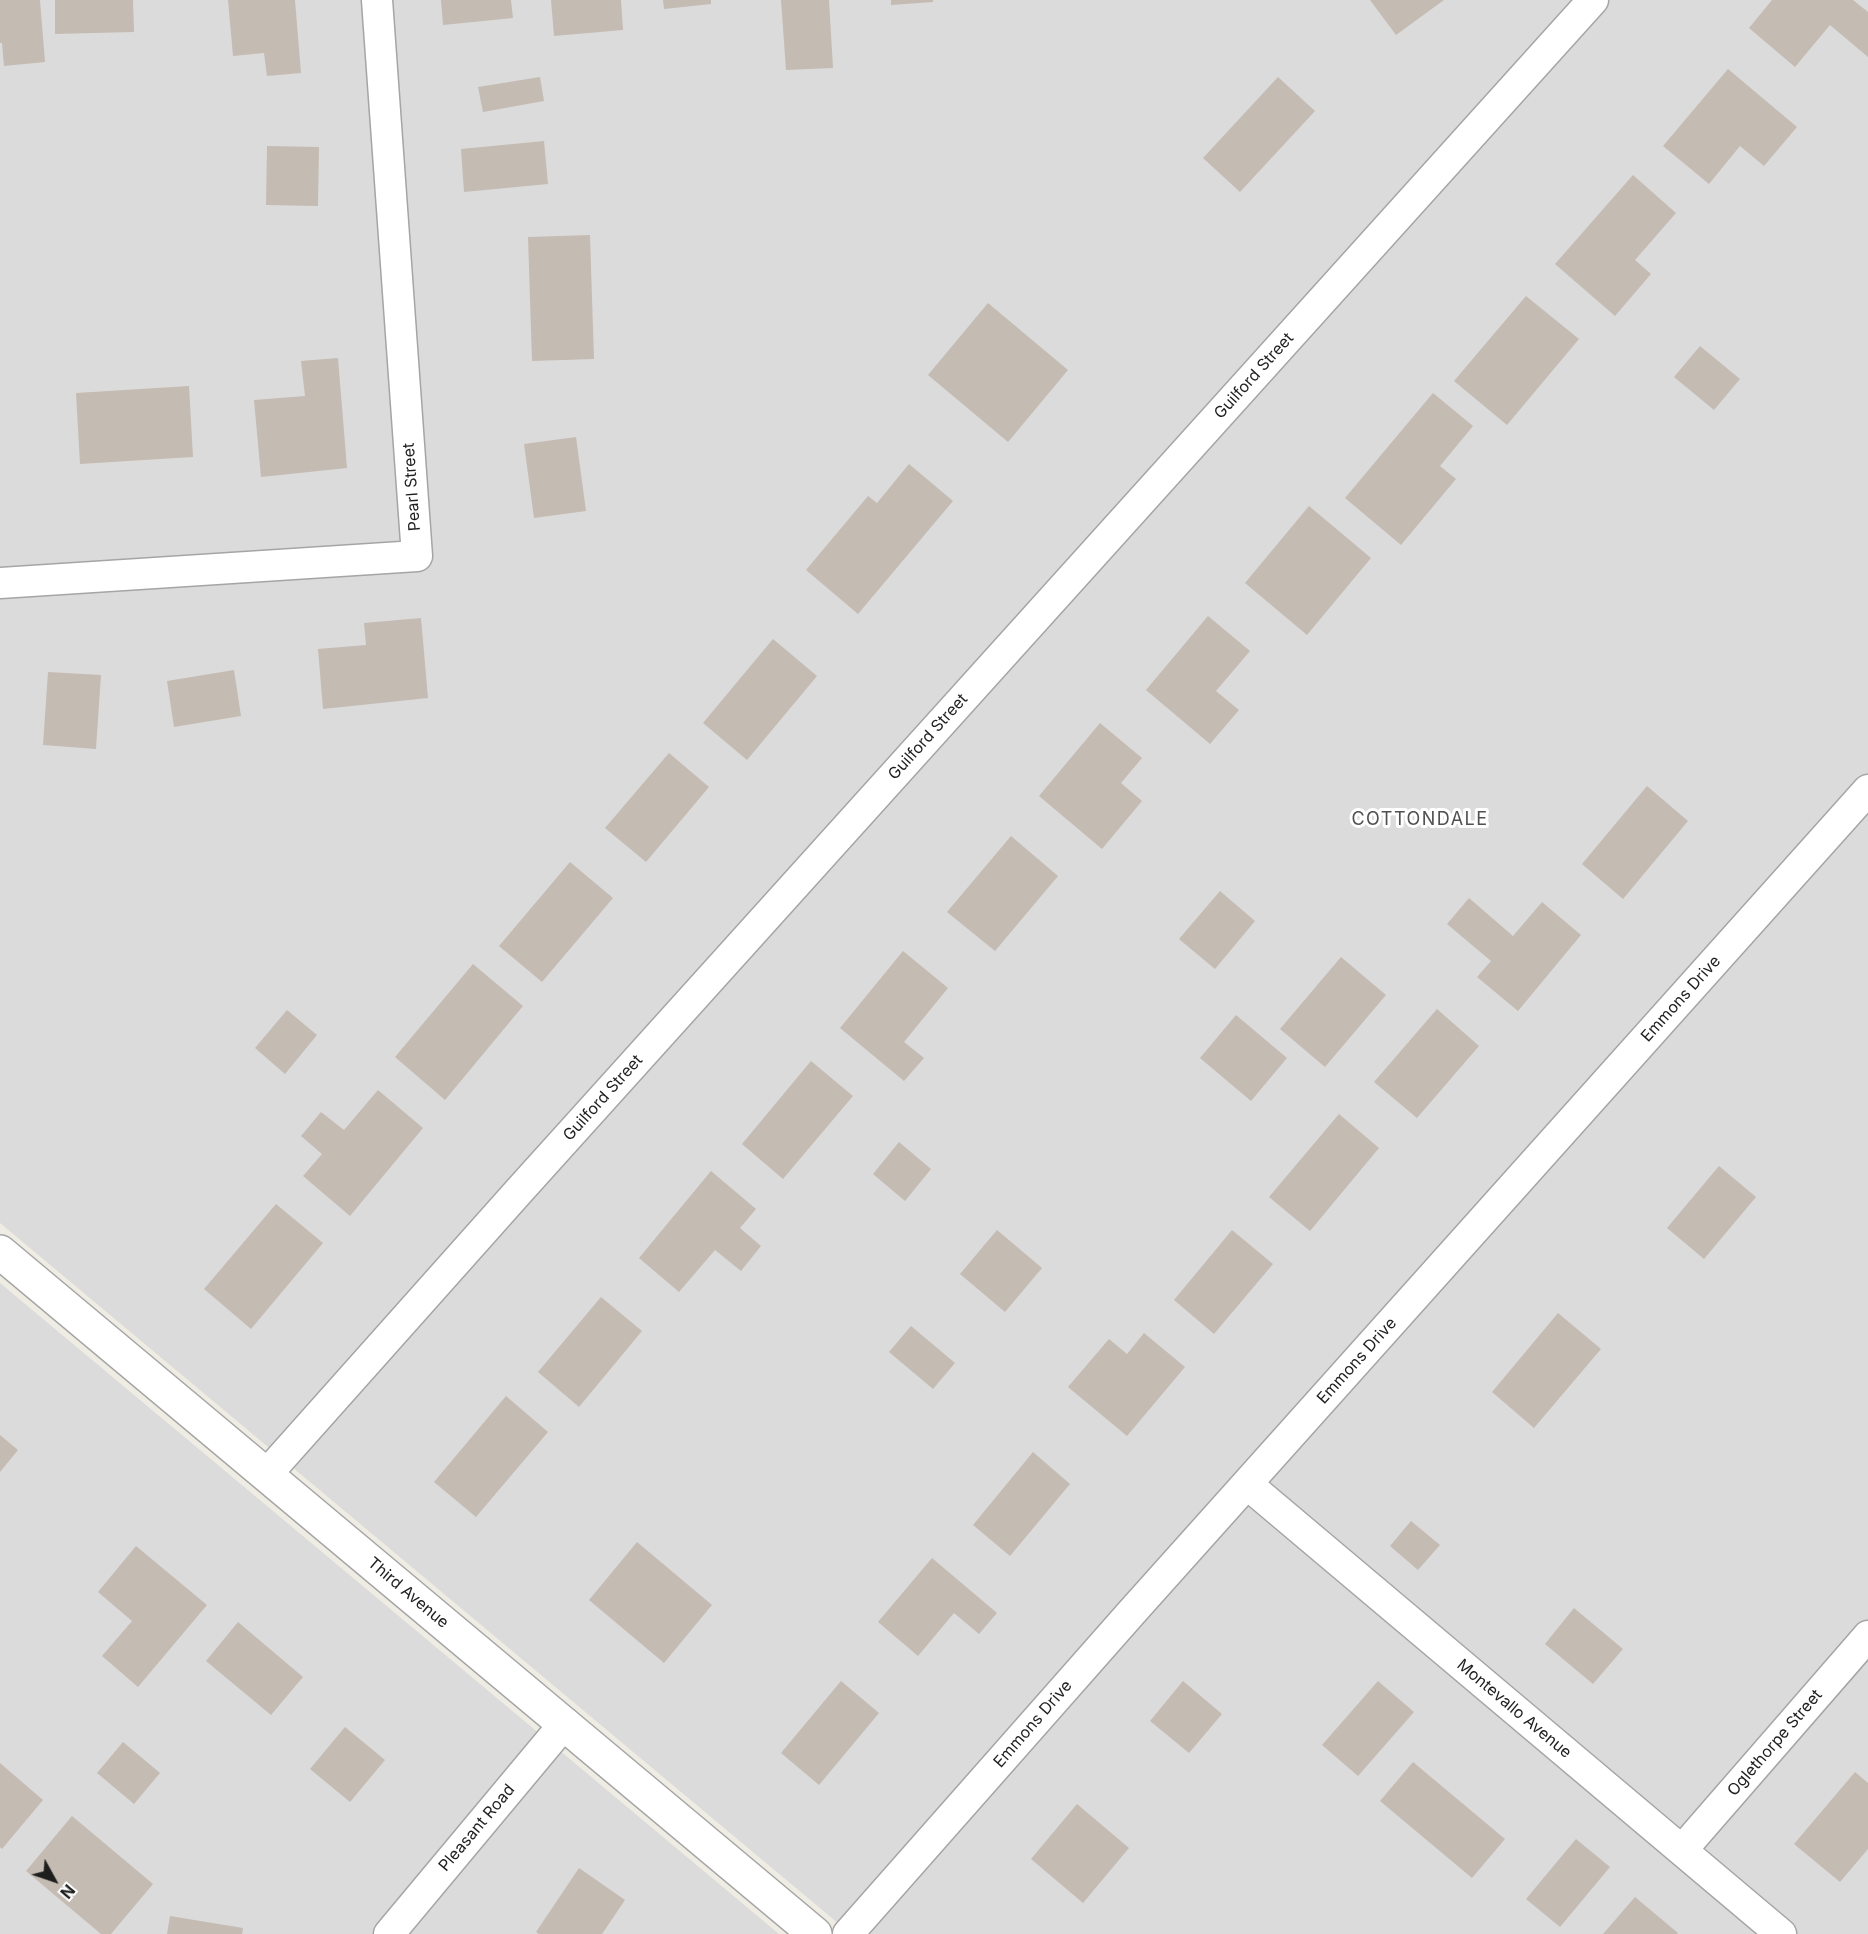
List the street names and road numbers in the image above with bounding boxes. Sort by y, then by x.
street label: Guilford Street [1210,329,1298,423]
street label: Pearl Street [399,442,425,532]
street label: Guilford Street [884,690,972,784]
street label: Emmons Drive [1637,952,1725,1046]
street label: Guilford Street [559,1051,647,1145]
street label: Emmons Drive [1313,1314,1401,1408]
street label: Third Avenue [364,1554,452,1632]
street label: Montevallo Avenue [1453,1656,1575,1762]
street label: Emmons Drive [990,1676,1076,1772]
street label: Oglethorpe Street [1724,1686,1826,1800]
street label: Pleasant Road [435,1781,519,1875]

